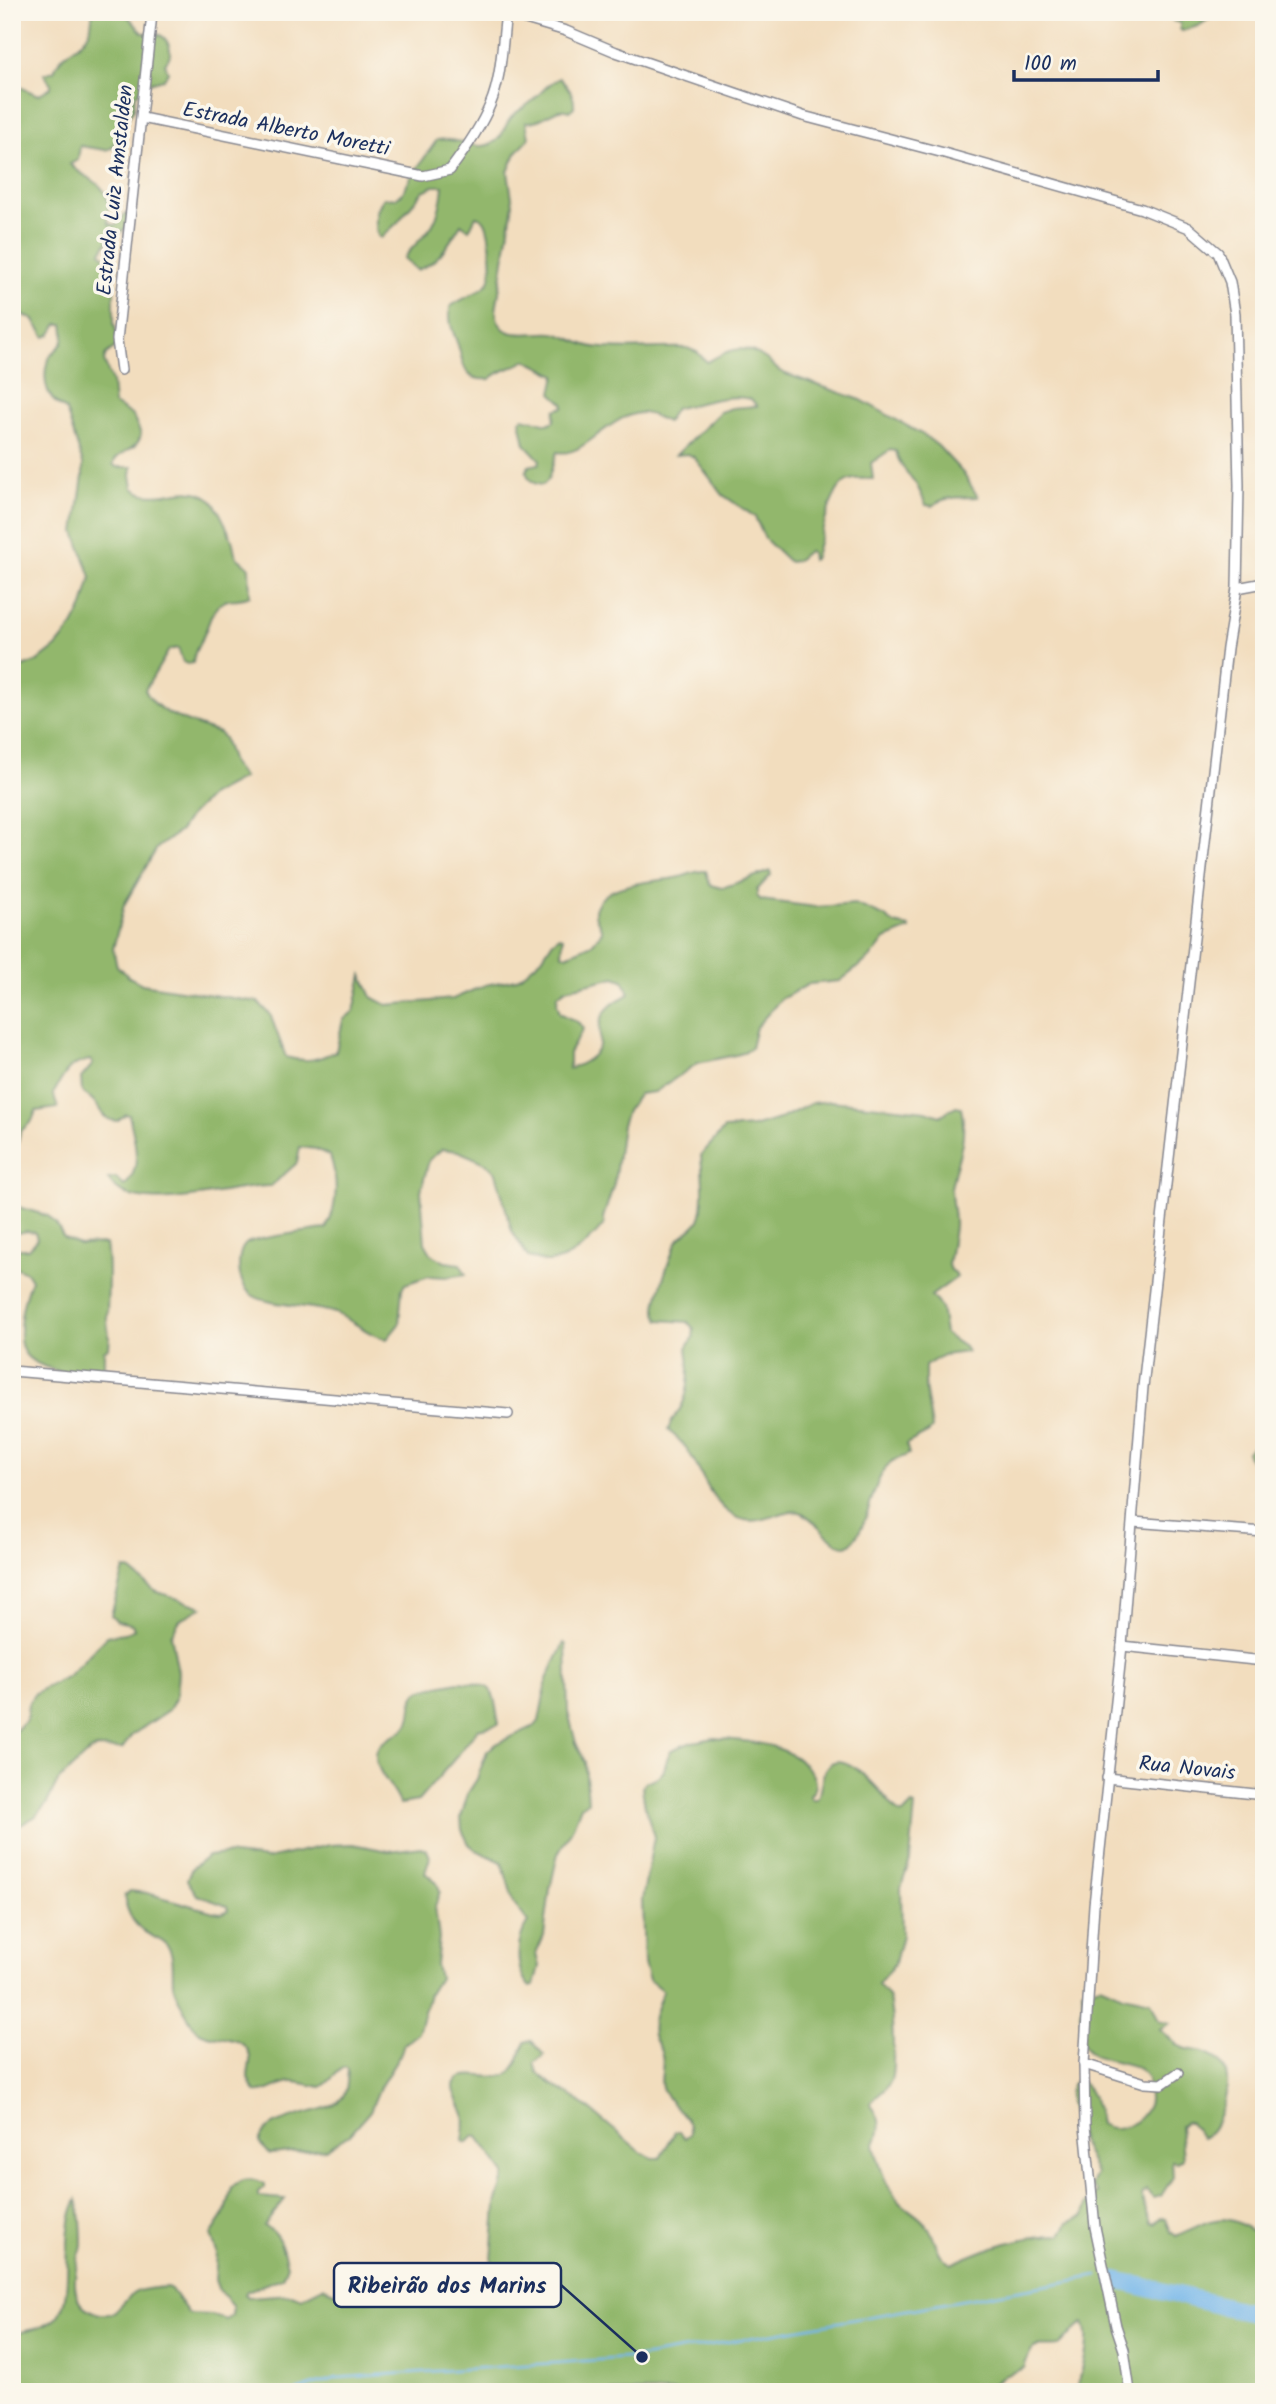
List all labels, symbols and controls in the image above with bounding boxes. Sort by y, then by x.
scale bar [1014,38,1157,82]
text: 100 m [1024,48,1077,81]
street label: Estrada Luiz Amstalden [89,83,143,297]
street label: Estrada Alberto Moretti [180,94,393,166]
street label: Rua Novais [1137,1748,1237,1790]
callout: Ribeirão dos Marins [334,2263,561,2307]
text: Ribeirão dos Marins [347,2269,547,2305]

